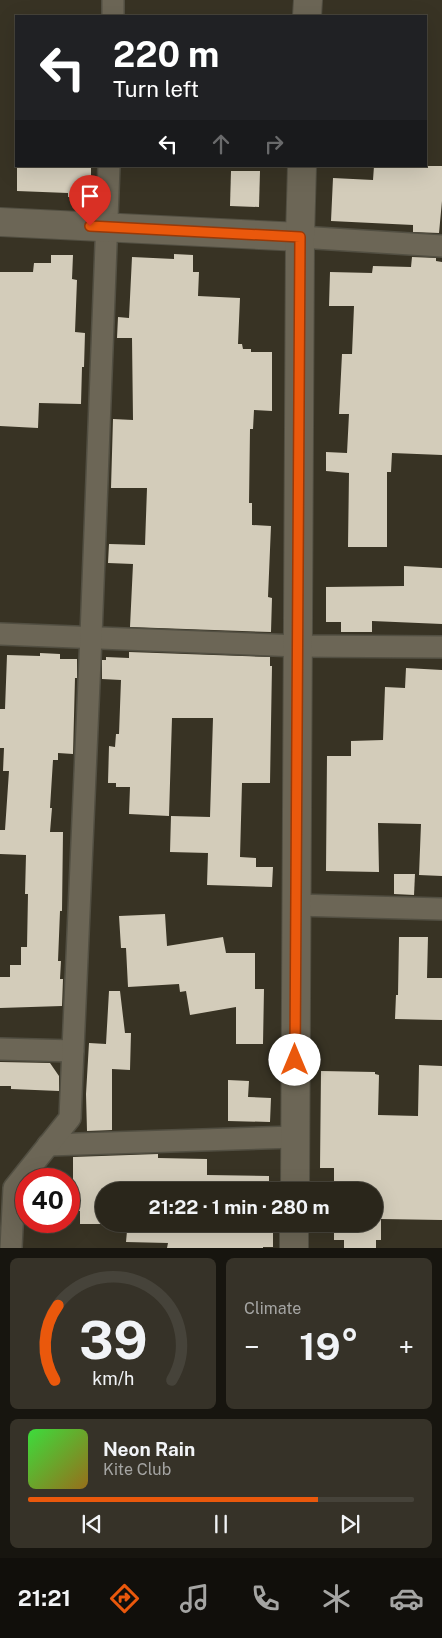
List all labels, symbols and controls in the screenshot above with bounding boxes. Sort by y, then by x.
text: 220 m [113,34,219,75]
icon: left [30,35,95,100]
text: Turn left [113,76,199,102]
icon: left [154,130,182,158]
icon: ahead [207,130,235,158]
icon: right [260,130,288,158]
pin [69,175,111,226]
icon: arrive [76,182,104,210]
position arrow [268,1033,320,1085]
speed limit sign: 40 [15,1168,80,1233]
text: 21:22 · 1 min · 280 m [149,1196,329,1218]
text: Climate [244,1299,301,1318]
text: 39 [79,1310,147,1371]
text: 19° [299,1324,359,1369]
text: − [244,1330,260,1363]
text: + [398,1330,414,1363]
text: km/h [92,1368,134,1389]
text: Neon Rain [103,1438,195,1460]
text: Kite Club [103,1460,171,1479]
icon: previous [78,1510,106,1538]
icon: pause [207,1510,235,1538]
icon: next [336,1510,364,1538]
icon: directions [107,1581,142,1616]
icon: music [177,1581,212,1616]
icon: phone [248,1581,283,1616]
icon: climate [319,1581,354,1616]
icon: car [389,1581,424,1616]
text: 21:21 [18,1585,71,1611]

